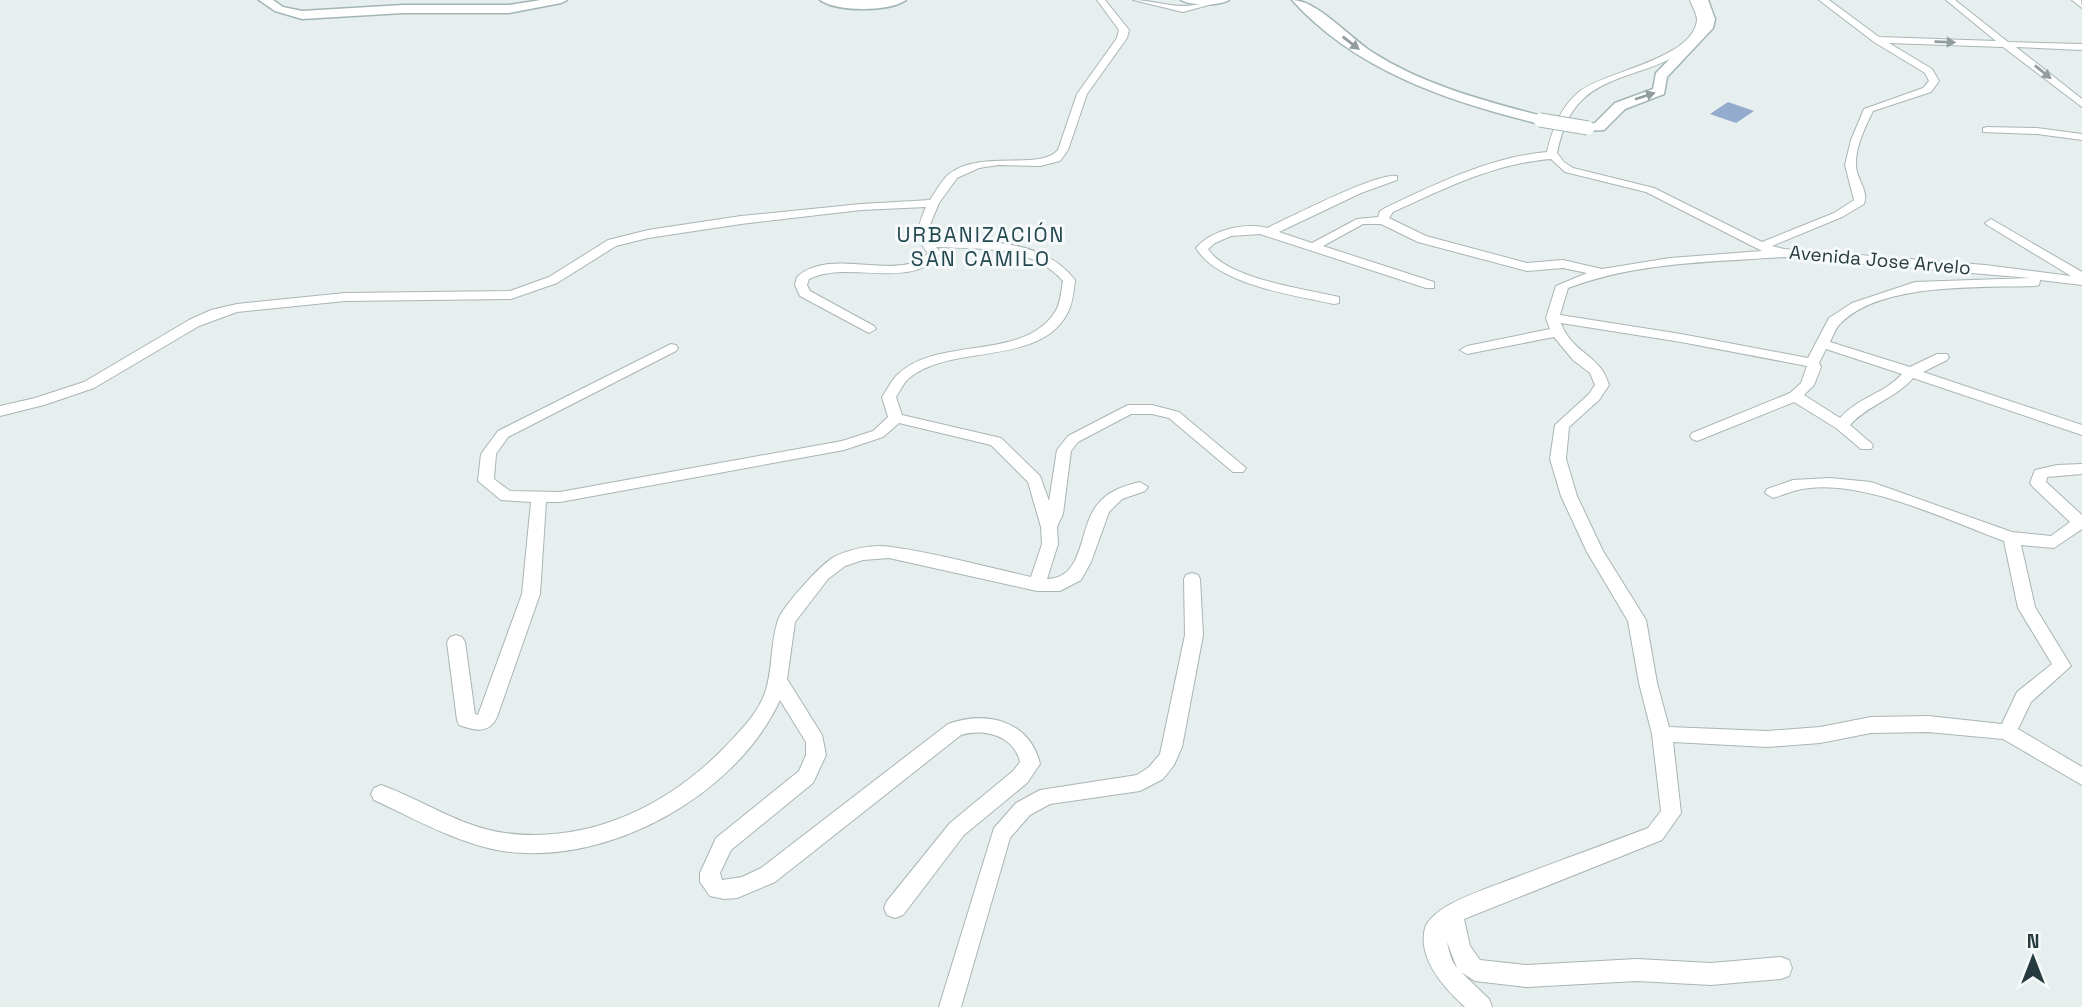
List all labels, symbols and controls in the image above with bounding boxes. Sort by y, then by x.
one-way arrow [1342,35,1360,49]
one-way arrow [1934,37,1956,48]
one-way arrow [2034,64,2051,79]
one-way arrow [1635,90,1656,101]
district label: URBANIZACIÓN SAN CAMILO [896,221,1066,272]
street label: Avenida Jose Arvelo [1788,240,1972,280]
north arrow [1998,923,2068,993]
text: N [2027,929,2039,954]

